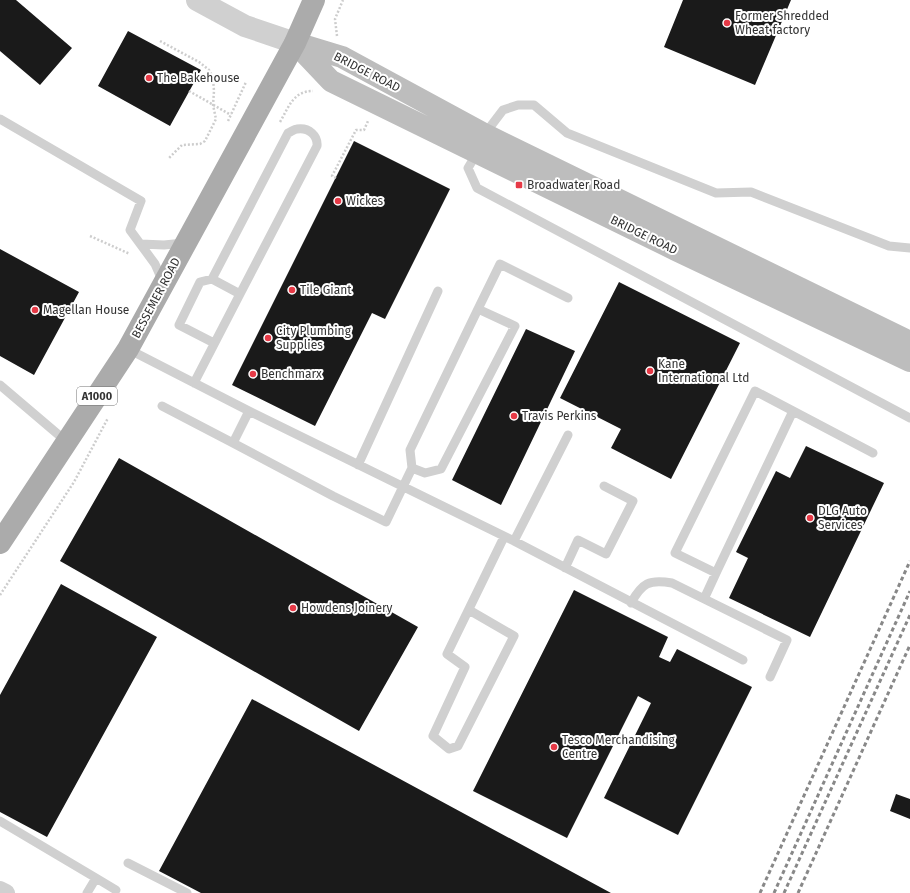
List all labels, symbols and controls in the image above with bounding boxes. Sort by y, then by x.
place label: Former Shredded Wheat factory [735,9,829,37]
marker: Former Shredded Wheat factory [722,18,732,28]
street label: BRIDGE ROAD [331,49,403,95]
place label: The Bakehouse [157,71,240,85]
marker: The Bakehouse [144,73,154,83]
place label: Broadwater Road [527,178,620,192]
marker: Broadwater Road [514,180,524,190]
place label: Wickes [346,194,384,208]
marker: Wickes [333,196,343,206]
street label: BRIDGE ROAD [608,213,680,257]
street label: BESSEMER ROAD [129,255,183,341]
place label: Tile Giant [300,283,352,297]
marker: Tile Giant [287,285,297,295]
place label: Magellan House [43,303,129,317]
marker: Magellan House [30,305,40,315]
place label: City Plumbing Supplies [276,324,352,352]
marker: City Plumbing Supplies [263,333,273,343]
place label: Kane International Ltd [658,357,749,385]
marker: Kane International Ltd [645,366,655,376]
place label: Benchmarx [261,367,322,381]
marker: Benchmarx [248,369,258,379]
road number: A1000 [77,387,117,405]
place label: Travis Perkins [522,409,597,423]
marker: Travis Perkins [509,411,519,421]
place label: DLG Auto Services [818,504,867,532]
marker: DLG Auto Services [805,513,815,523]
place label: Howdens Joinery [301,601,393,615]
marker: Howdens Joinery [288,603,298,613]
place label: Tesco Merchandising Centre [562,733,675,761]
marker: Tesco Merchandising Centre [549,742,559,752]

